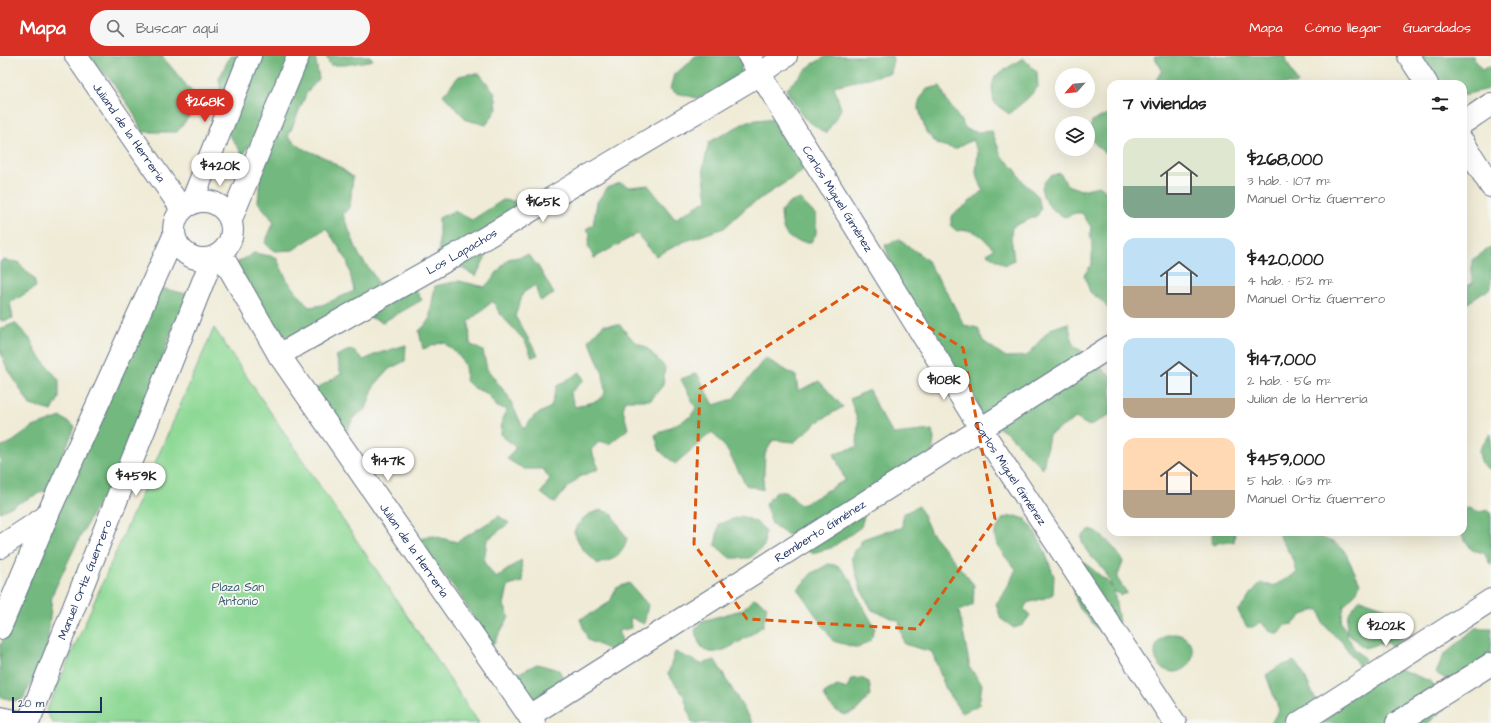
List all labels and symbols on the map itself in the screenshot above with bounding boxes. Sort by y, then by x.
north arrow [1055,68,1095,108]
street label: Juliand de la Herreria [88,80,169,186]
pin: $268K [177,89,233,123]
street label: Carlos Miguel Giménez [798,142,877,255]
pin: $420K [192,153,248,187]
pin: $165K [515,189,571,223]
street label: Los Lapachos [423,224,501,279]
pin: $108K [916,367,972,401]
street label: Carlos Miguel Giménez [969,418,1050,529]
pin: $147K [360,448,416,482]
pin: $459K [108,463,164,497]
street label: Remberto Giménez [771,496,869,567]
street label: Julian de la Herrería [375,500,453,601]
street label: Manuel Ortiz Guerrero [54,517,117,642]
park label: Plaza San Antonio [212,579,264,610]
pin: $202K [1358,613,1414,647]
scale bar [12,695,102,714]

